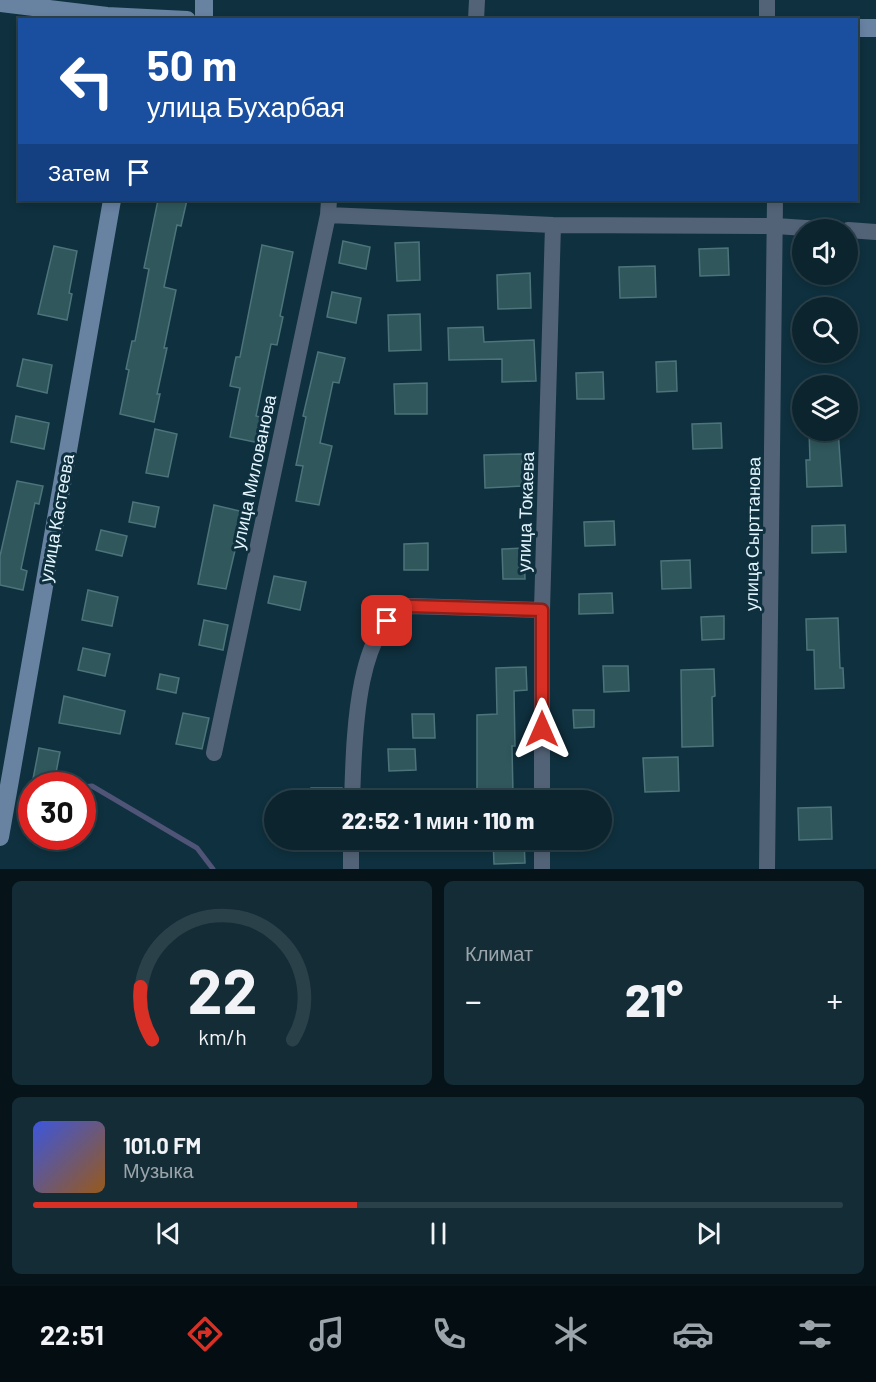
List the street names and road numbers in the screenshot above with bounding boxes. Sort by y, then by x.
street label: улица Милованова [226,392,280,551]
street label: улица Токаева [512,450,538,573]
street label: улица Кастеева [34,451,78,584]
street label: улица Сырттанова [740,456,764,611]

